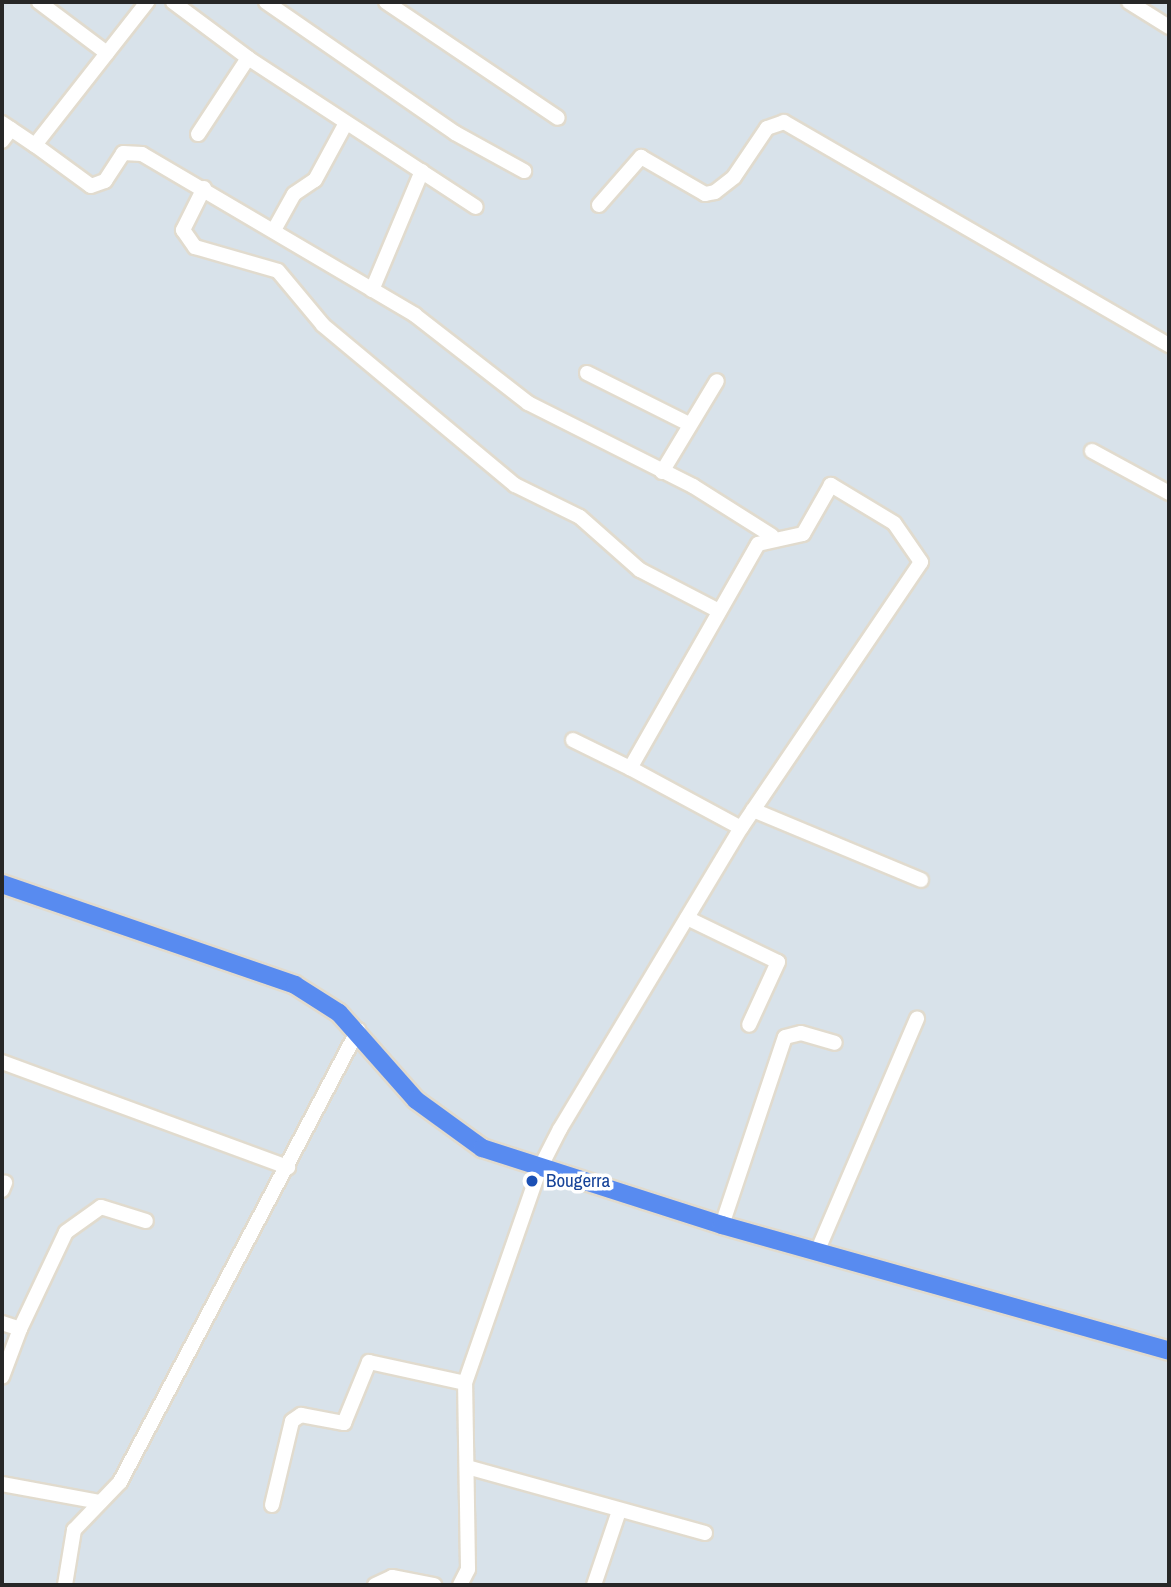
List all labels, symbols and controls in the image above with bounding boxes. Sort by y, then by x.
place label: Bougerra [546,1170,610,1192]
marker: Bougerra [524,1173,540,1189]

